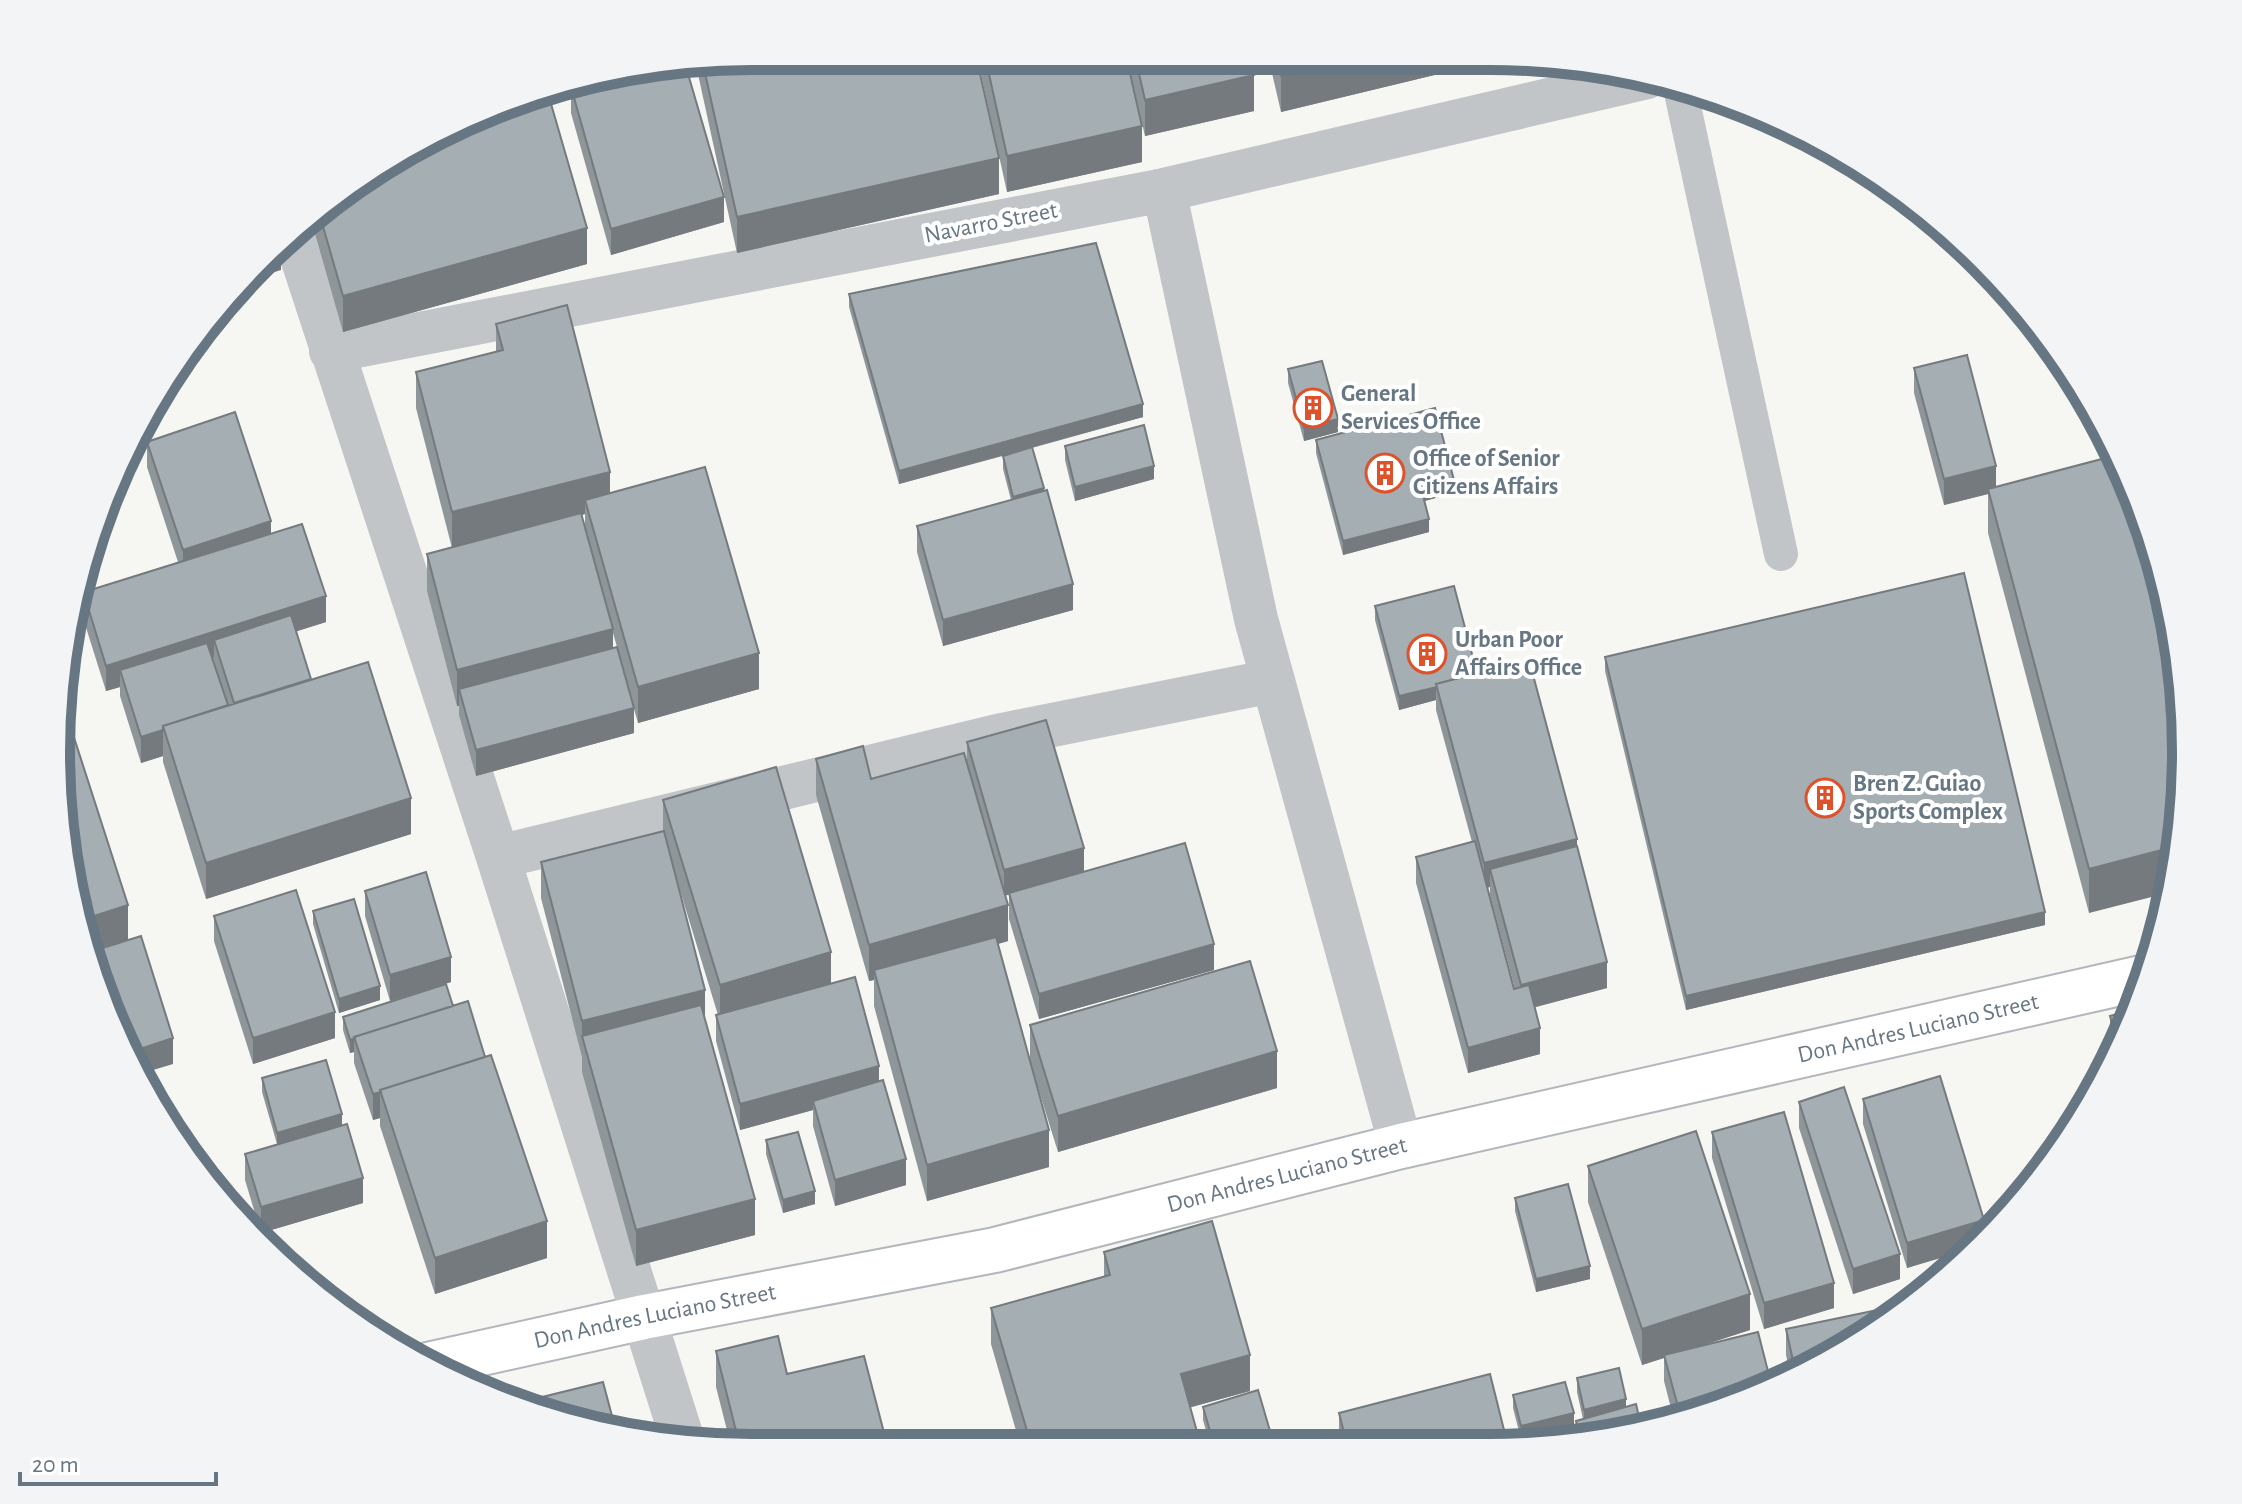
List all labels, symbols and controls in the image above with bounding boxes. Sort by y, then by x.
street label: Navarro Street [922,198,1060,248]
place label: General Services Office [1341,382,1481,434]
building icon: General Services Office [1292,387,1334,429]
place label: Office of Senior Citizens Affairs [1413,447,1560,499]
building icon: Office of Senior Citizens Affairs [1364,452,1406,494]
place label: Urban Poor Affairs Office [1455,628,1582,680]
building icon: Urban Poor Affairs Office [1406,633,1448,675]
place label: Bren Z. Guiao Sports Complex [1853,772,2003,824]
building icon: Bren Z. Guiao Sports Complex [1804,777,1846,819]
street label: Don Andres Luciano Street [1795,990,2041,1068]
street label: Don Andres Luciano Street [1165,1133,1409,1217]
street label: Don Andres Luciano Street [532,1280,778,1353]
scale bar [20,1436,216,1486]
text: 20 m [32,1453,79,1477]

